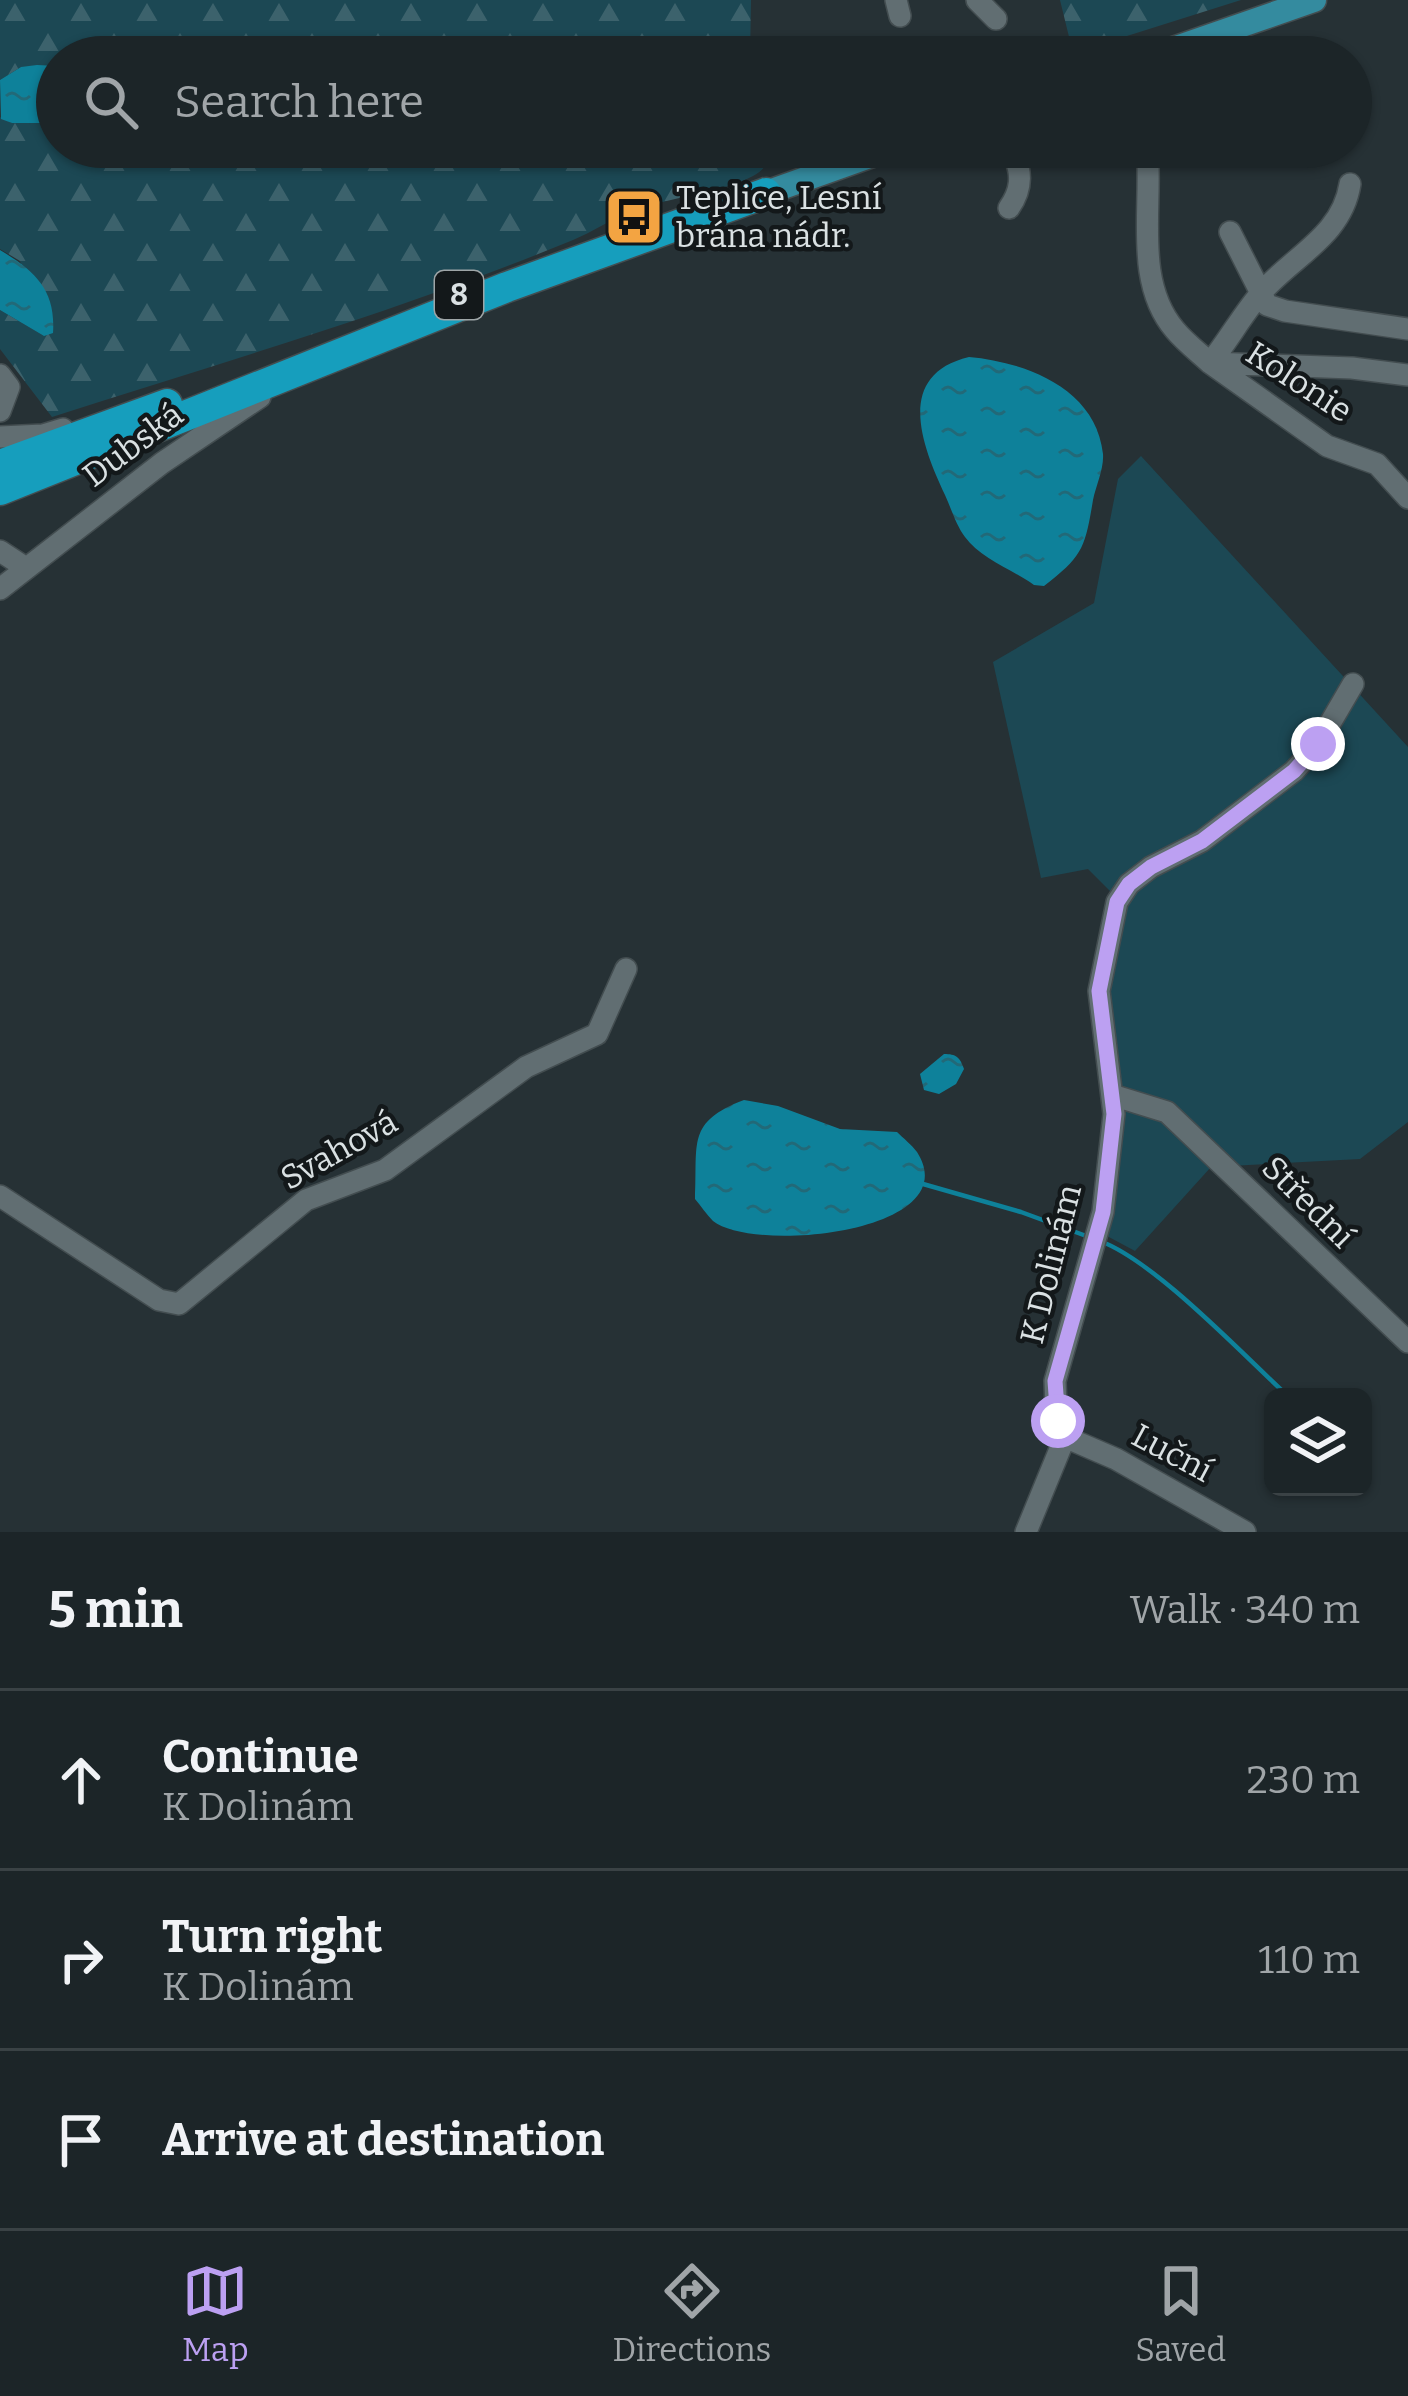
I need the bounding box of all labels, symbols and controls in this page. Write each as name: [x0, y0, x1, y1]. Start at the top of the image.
search box: [36, 36, 1372, 168]
icon: search: [78, 69, 144, 135]
text: Search here: [174, 75, 424, 129]
place label: Teplice, Lesní brána nádr.: [676, 178, 882, 256]
bus stop icon: Teplice, Lesní brána nádr.: [603, 186, 665, 248]
road number: 8: [435, 271, 483, 319]
street label: Kolonie: [1239, 333, 1359, 431]
street label: Dubská: [75, 395, 191, 495]
route end: [1291, 717, 1345, 771]
street label: Svahová: [274, 1102, 404, 1198]
street label: Střední: [1254, 1148, 1362, 1256]
street label: K Dolinám: [1012, 1180, 1090, 1348]
map controls: [1264, 1388, 1372, 1496]
button: layers: [1264, 1388, 1372, 1496]
route start: [1031, 1394, 1085, 1448]
street label: Luční: [1125, 1415, 1219, 1491]
text: 5 min: [48, 1579, 183, 1641]
text: Walk · 340 m: [1130, 1587, 1360, 1633]
text: Continue: [162, 1730, 359, 1784]
icon: ahead: [48, 1747, 114, 1813]
text: 230 m: [1247, 1757, 1360, 1803]
text: K Dolinám: [162, 1784, 354, 1830]
text: Turn right: [162, 1910, 382, 1964]
icon: right: [48, 1927, 114, 1993]
text: 110 m: [1258, 1937, 1360, 1983]
text: K Dolinám: [162, 1964, 354, 2010]
icon: arrive: [48, 2107, 114, 2173]
text: Arrive at destination: [162, 2113, 604, 2167]
tab: Map: [182, 2258, 249, 2370]
tab: Directions: [613, 2258, 771, 2370]
tab: Saved: [1135, 2258, 1226, 2370]

